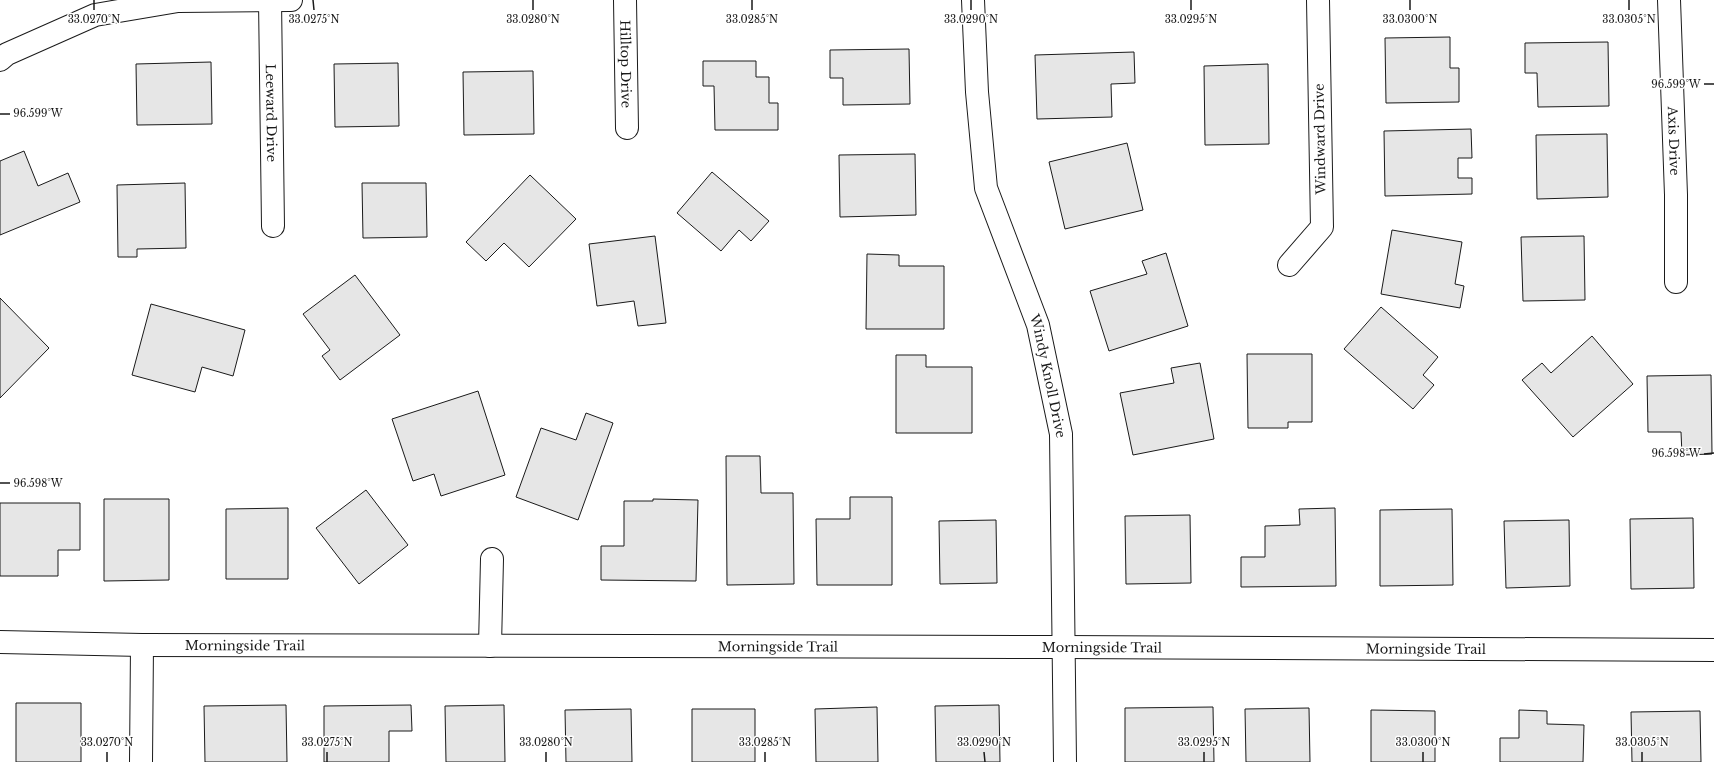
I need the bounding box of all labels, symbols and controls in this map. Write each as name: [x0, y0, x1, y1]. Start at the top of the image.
text: 33.0270°N: [68, 13, 120, 26]
text: 33.0275°N: [288, 13, 340, 26]
text: 33.0280°N: [506, 13, 560, 26]
text: 33.0285°N: [726, 13, 778, 26]
text: 33.0290°N: [944, 13, 998, 26]
text: 33.0295°N: [1165, 13, 1217, 26]
text: 33.0300°N: [1383, 13, 1437, 26]
text: 33.0305°N: [1602, 13, 1656, 26]
street label: Hilltop Drive: [617, 20, 635, 108]
street label: Leeward Drive: [262, 64, 281, 162]
text: 96.599°W: [1651, 78, 1701, 91]
street label: Windward Drive: [1311, 83, 1329, 196]
street label: Axis Drive: [1664, 105, 1684, 176]
text: 96.599°W: [13, 107, 63, 120]
street label: Windy Knoll Drive: [1026, 311, 1070, 439]
text: 96.598°W: [1652, 447, 1701, 460]
text: 96.598°W: [14, 477, 63, 490]
street label: Morningside Trail: [185, 637, 305, 654]
street label: Morningside Trail: [718, 638, 838, 655]
street label: Morningside Trail: [1042, 638, 1162, 656]
street label: Morningside Trail: [1366, 640, 1486, 657]
text: 33.0270°N: [81, 736, 133, 749]
text: 33.0275°N: [301, 736, 353, 749]
text: 33.0280°N: [519, 736, 573, 749]
text: 33.0285°N: [739, 736, 791, 749]
text: 33.0290°N: [957, 736, 1011, 749]
text: 33.0295°N: [1178, 736, 1230, 749]
text: 33.0300°N: [1396, 736, 1450, 749]
text: 33.0305°N: [1615, 736, 1669, 749]

